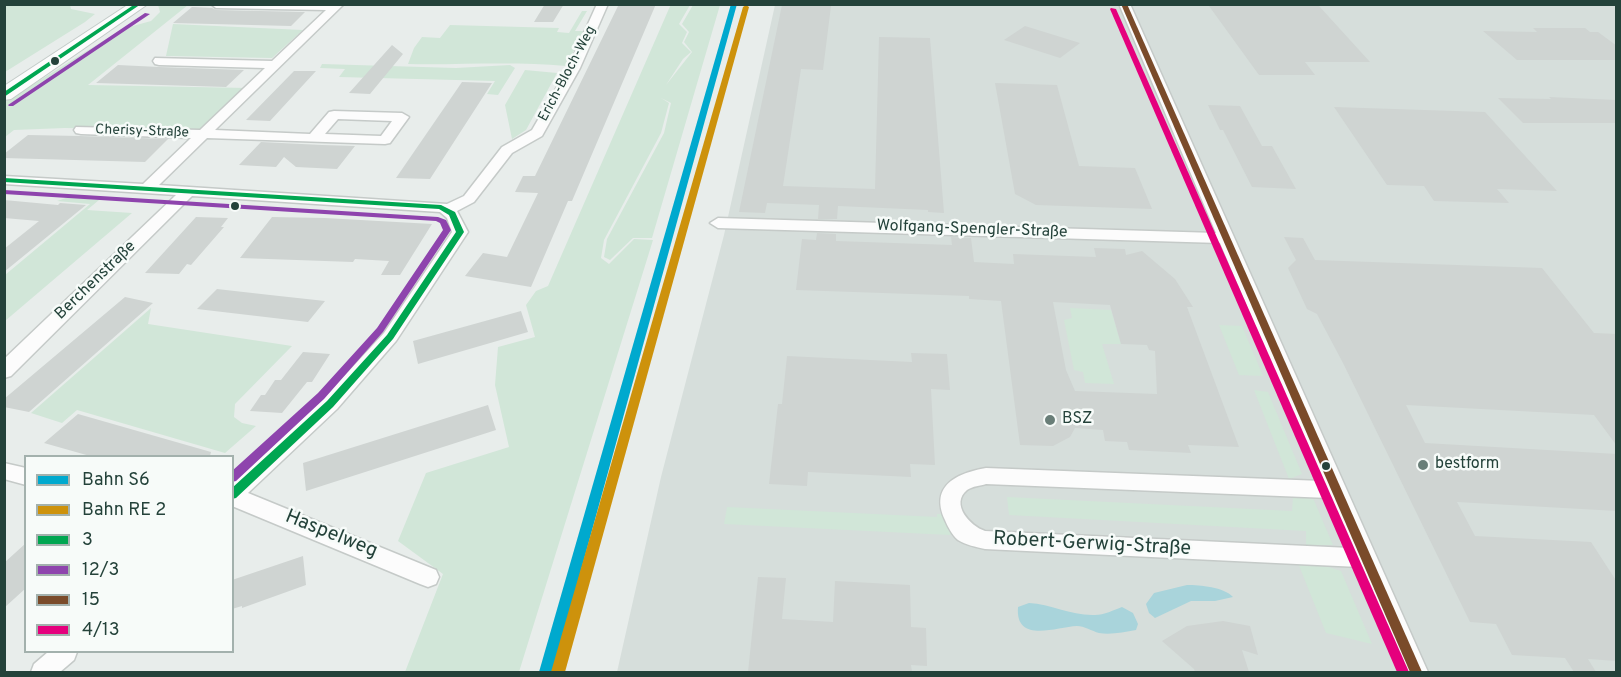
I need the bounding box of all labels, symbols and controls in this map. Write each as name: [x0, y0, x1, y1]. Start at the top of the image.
street label: Erich-Bloch-Weg: [536, 23, 600, 125]
unlabelled marker: [49, 55, 61, 67]
street label: Cherisy-Straße: [95, 122, 189, 142]
unlabelled marker: [229, 200, 241, 212]
street label: Wolfgang-Spengler-Straße: [876, 217, 1068, 243]
street label: Berchenstraße: [52, 238, 140, 324]
place label: BSZ: [1062, 410, 1092, 430]
marker: BSZ: [1043, 413, 1057, 427]
legend: [24, 455, 234, 653]
place label: bestform: [1435, 455, 1499, 475]
marker: bestform: [1416, 458, 1430, 472]
unlabelled marker: [1320, 460, 1332, 472]
text: Bahn S6: [82, 469, 150, 492]
text: Bahn RE 2: [82, 499, 166, 522]
street label: Haspelweg: [281, 506, 381, 564]
street label: Robert-Gerwig-Straße: [992, 528, 1192, 562]
text: 3: [82, 529, 93, 552]
text: 12/3: [82, 559, 119, 582]
text: 15: [82, 589, 100, 612]
text: 4/13: [82, 619, 120, 642]

